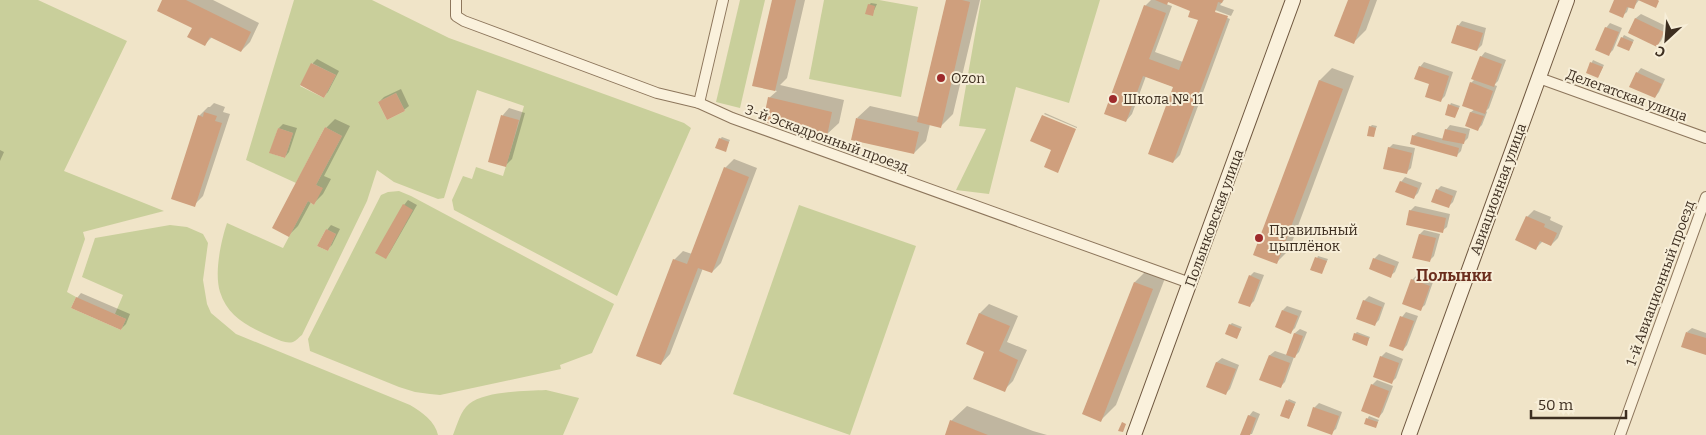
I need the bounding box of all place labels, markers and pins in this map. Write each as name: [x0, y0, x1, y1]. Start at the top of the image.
place label: Ozon: [951, 70, 985, 87]
marker: Ozon: [935, 72, 947, 84]
place label: Школа № 11: [1123, 91, 1204, 108]
marker: Школа № 11: [1107, 93, 1119, 105]
place label: Правильный цыплёнок: [1269, 222, 1358, 255]
marker: Правильный цыплёнок: [1253, 232, 1265, 244]

